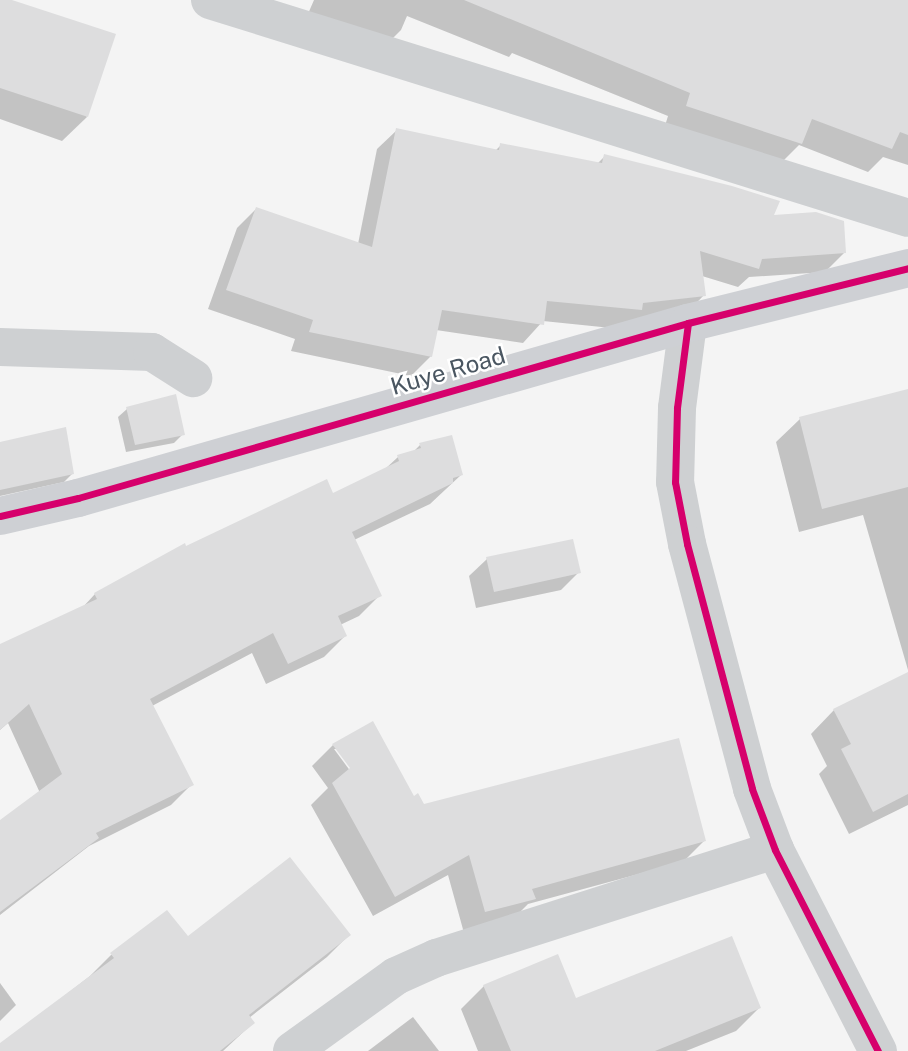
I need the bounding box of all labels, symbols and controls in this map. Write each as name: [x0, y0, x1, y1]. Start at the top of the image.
street label: Kuye Road: [387, 341, 509, 401]

